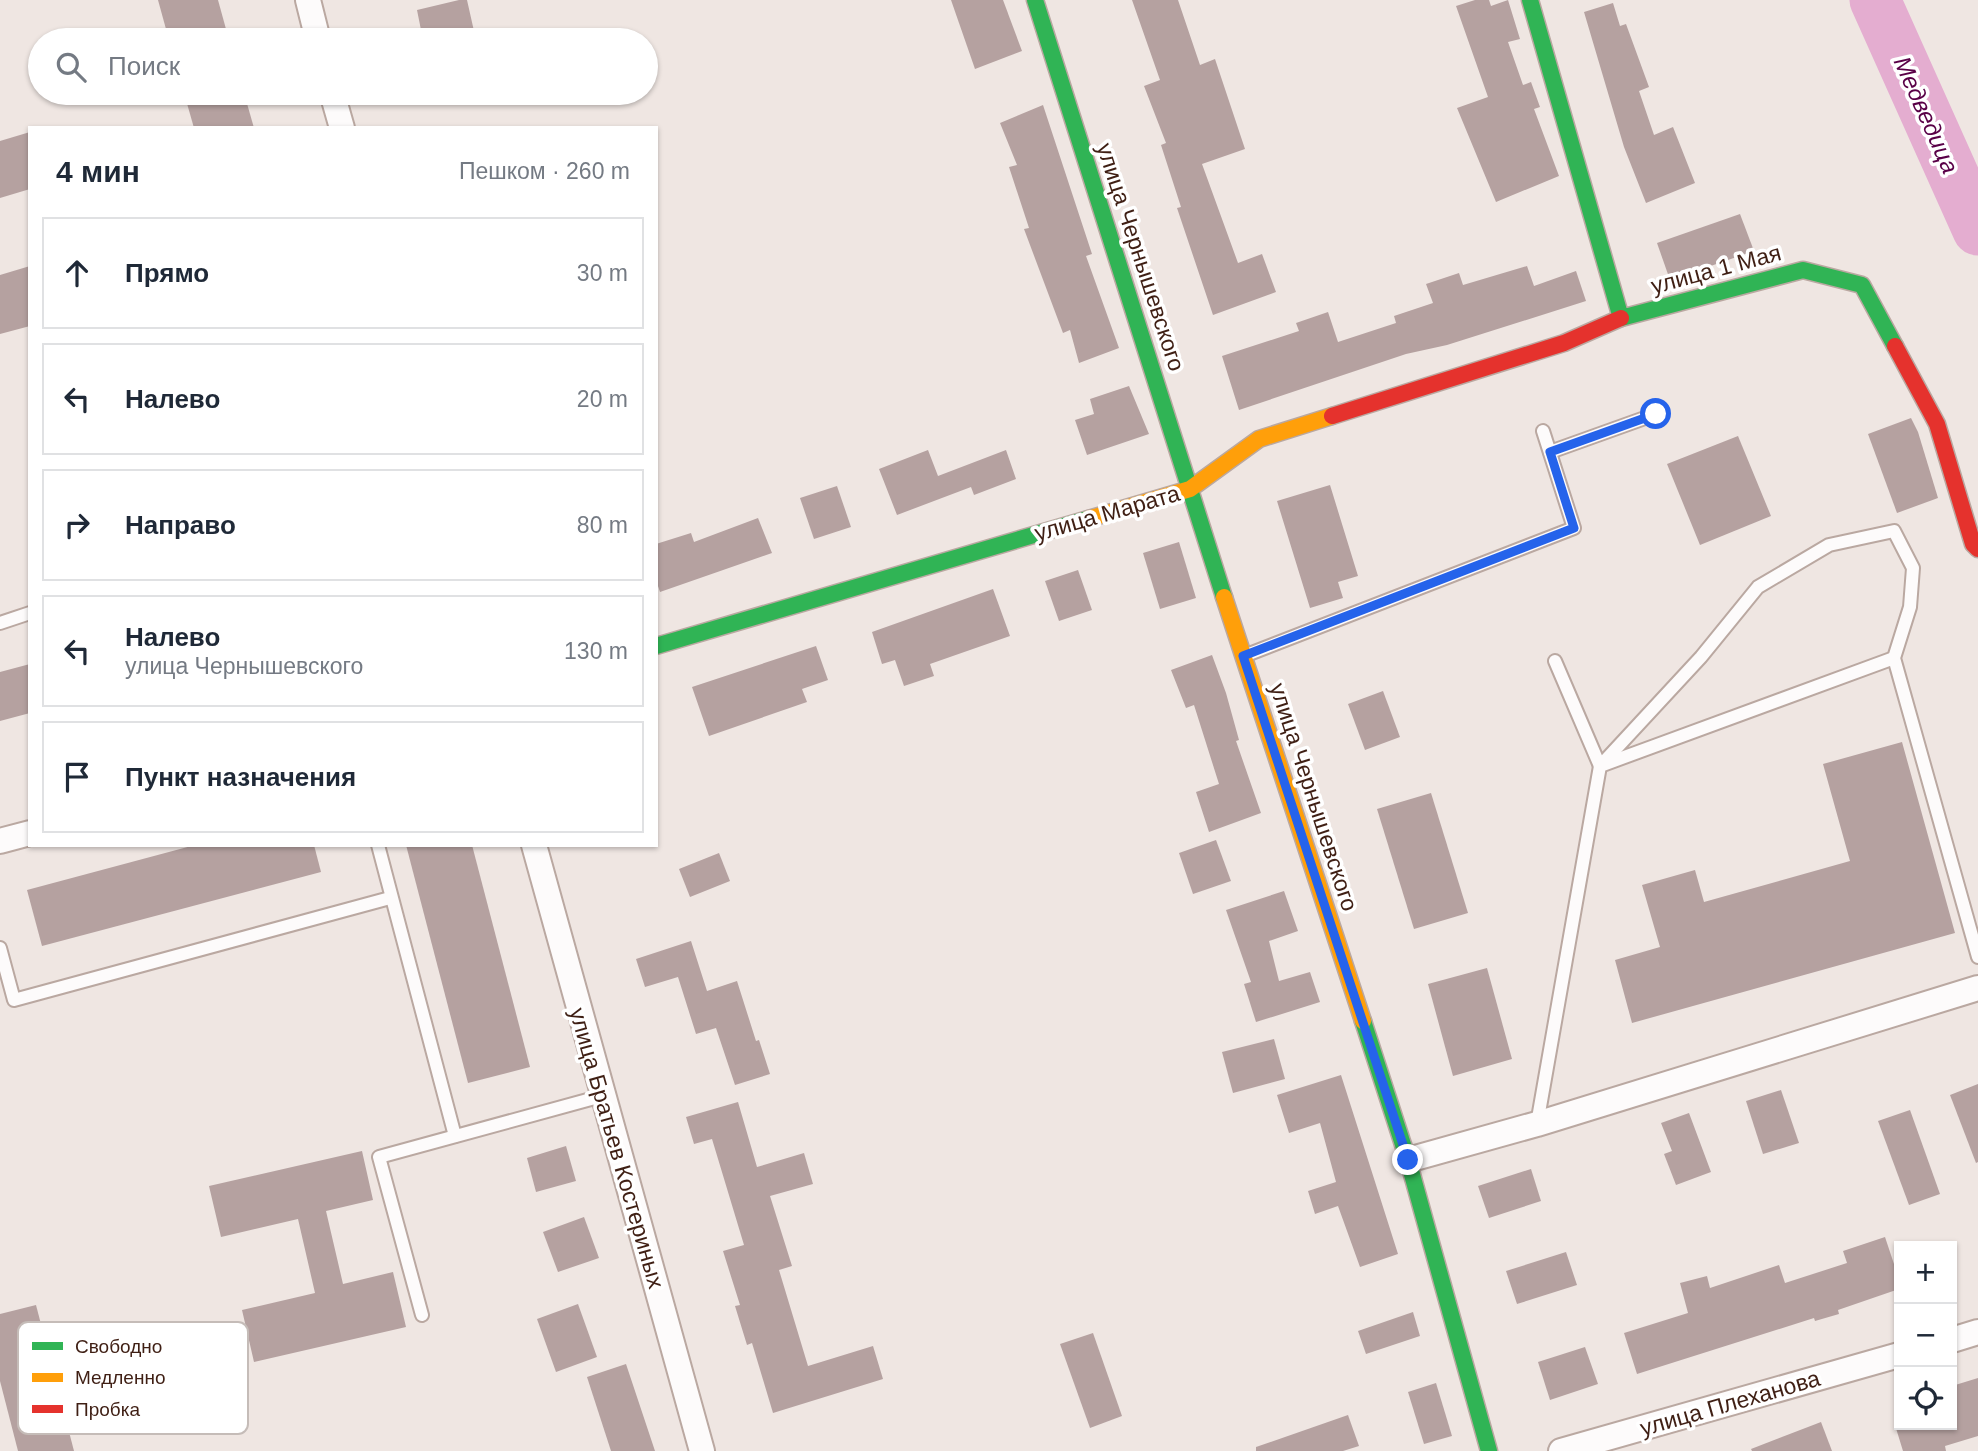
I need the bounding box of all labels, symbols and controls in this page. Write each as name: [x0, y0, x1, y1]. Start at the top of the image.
search box: [28, 28, 658, 105]
icon: search: [52, 48, 90, 86]
text: Поиск: [108, 51, 180, 81]
water label: Медведица: [1889, 52, 1964, 178]
street label: улица Чернышевского: [1092, 140, 1190, 374]
text: 4 мин: [56, 155, 140, 188]
text: Пешком · 260 m: [459, 158, 630, 184]
street label: улица 1 Мая: [1648, 239, 1784, 299]
icon: ahead: [58, 254, 96, 292]
text: Прямо: [125, 258, 209, 288]
text: 30 m: [577, 260, 628, 286]
icon: left: [58, 380, 96, 418]
text: Налево: [125, 384, 220, 414]
text: 20 m: [577, 386, 628, 412]
route start: [1640, 398, 1671, 429]
street label: улица Марата: [1031, 480, 1183, 546]
icon: right: [58, 506, 96, 544]
text: Направо: [125, 510, 236, 540]
text: 80 m: [577, 512, 628, 538]
text: Налево: [125, 622, 220, 652]
icon: left: [58, 632, 96, 670]
text: 130 m: [564, 638, 628, 664]
text: улица Чернышевского: [125, 653, 363, 679]
street label: улица Чернышевского: [1265, 680, 1363, 914]
icon: arrive: [58, 758, 96, 796]
text: Пункт назначения: [125, 762, 356, 792]
street label: улица Братьев Костериных: [564, 1005, 670, 1292]
route end: [1392, 1144, 1423, 1175]
map controls: [1894, 1241, 1957, 1430]
button: +: [1894, 1241, 1957, 1304]
button: −: [1894, 1304, 1957, 1367]
legend: [18, 1322, 248, 1434]
text: Свободно: [75, 1336, 162, 1357]
street label: улица Плеханова: [1637, 1365, 1823, 1441]
text: Медленно: [75, 1367, 165, 1388]
button: locate: [1894, 1367, 1957, 1430]
text: Пробка: [75, 1399, 140, 1420]

